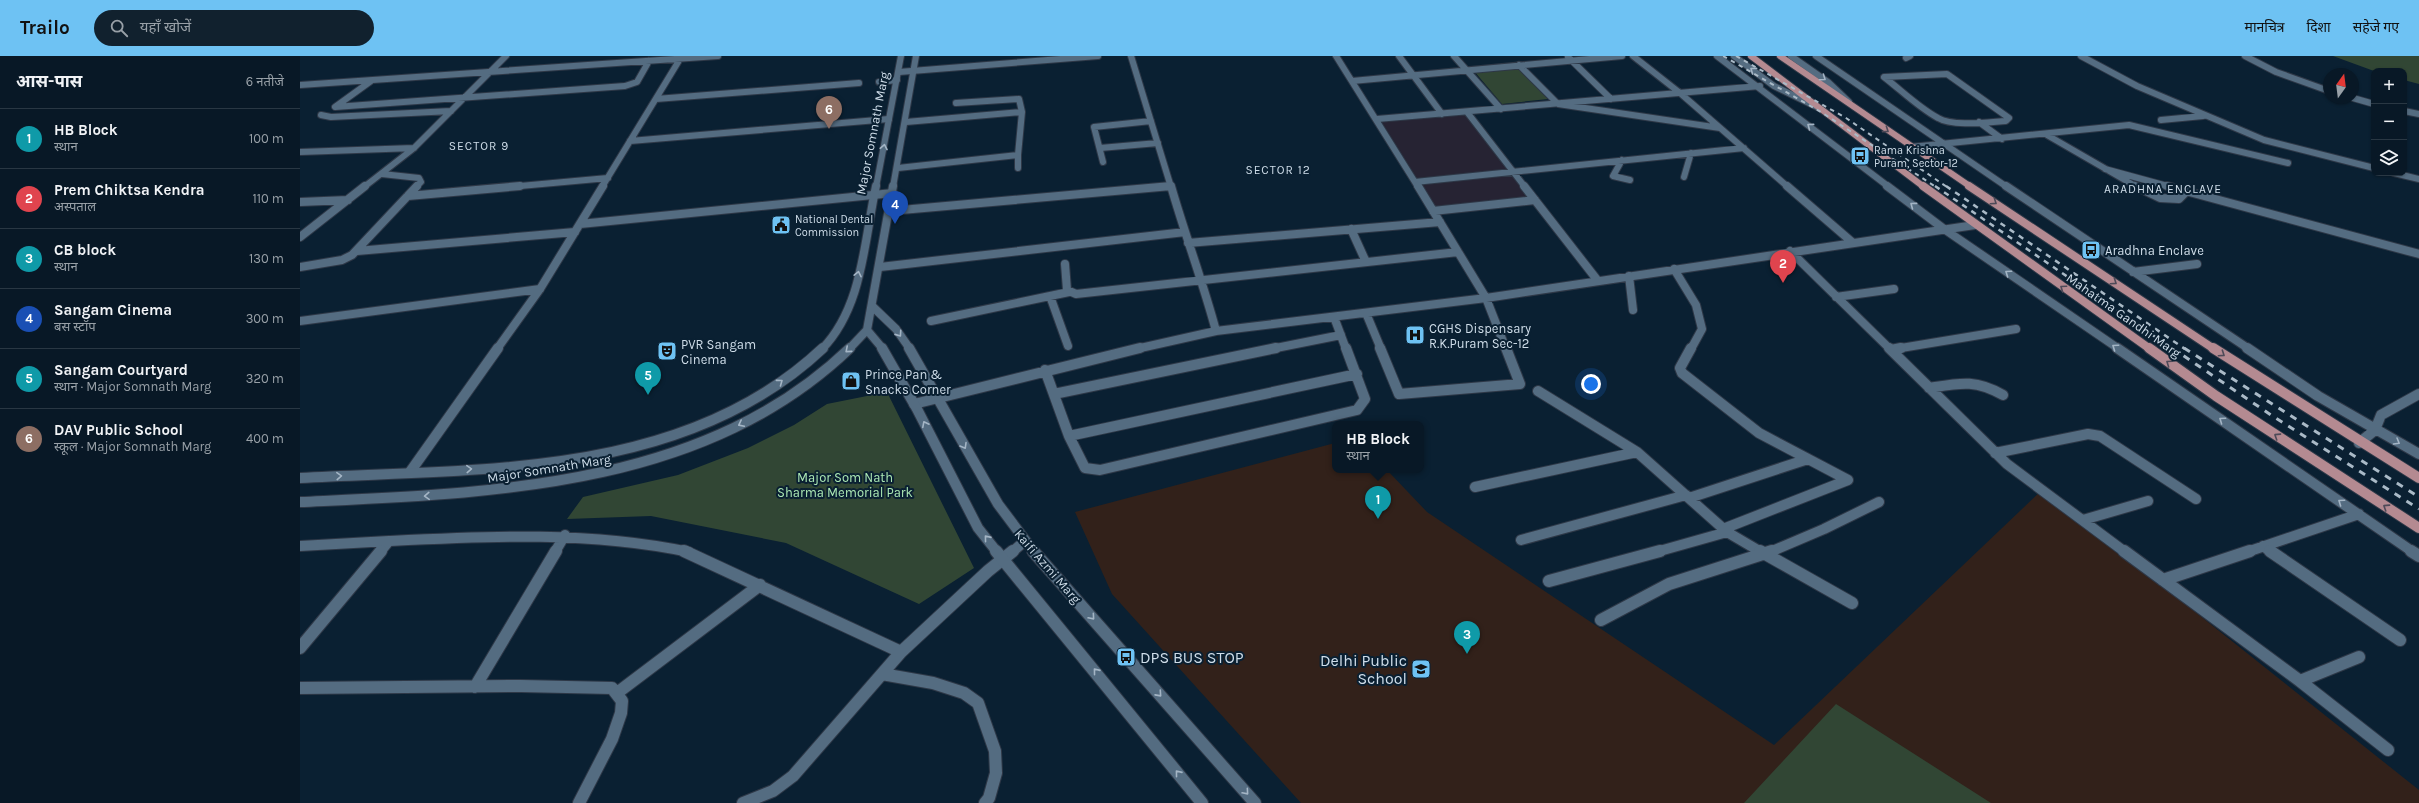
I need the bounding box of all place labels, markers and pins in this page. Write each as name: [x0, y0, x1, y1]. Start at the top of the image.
pin: 6: [816, 96, 842, 129]
place label: Rama Krishna Puram, Sector-12: [1874, 144, 1958, 170]
bus stop icon: Rama Krishna Puram, Sector-12: [1849, 145, 1871, 167]
pin: 4: [882, 191, 908, 224]
place label: National Dental Commission: [795, 213, 873, 239]
public building icon: National Dental Commission: [770, 214, 792, 236]
bus stop icon: Aradhna Enclave: [2080, 239, 2102, 261]
place label: Aradhna Enclave: [2105, 243, 2204, 258]
pin: 2: [1770, 250, 1796, 283]
place label: CGHS Dispensary R.K.Puram Sec-12: [1429, 321, 1531, 351]
hospital icon: CGHS Dispensary R.K.Puram Sec-12: [1404, 324, 1426, 346]
place label: PVR Sangam Cinema: [681, 337, 756, 367]
theatre icon: PVR Sangam Cinema: [656, 340, 678, 362]
pin: 5: [635, 362, 661, 395]
place label: Prince Pan & Snacks Corner: [865, 367, 951, 397]
shop icon: Prince Pan & Snacks Corner: [840, 370, 862, 392]
pin: 1: [1365, 486, 1391, 519]
pin: 3: [1454, 621, 1480, 654]
bus stop icon: DPS BUS STOP: [1115, 646, 1137, 668]
place label: DPS BUS STOP: [1140, 648, 1244, 667]
place label: Delhi Public School: [1320, 651, 1407, 688]
school or university icon: Delhi Public School: [1410, 658, 1432, 680]

